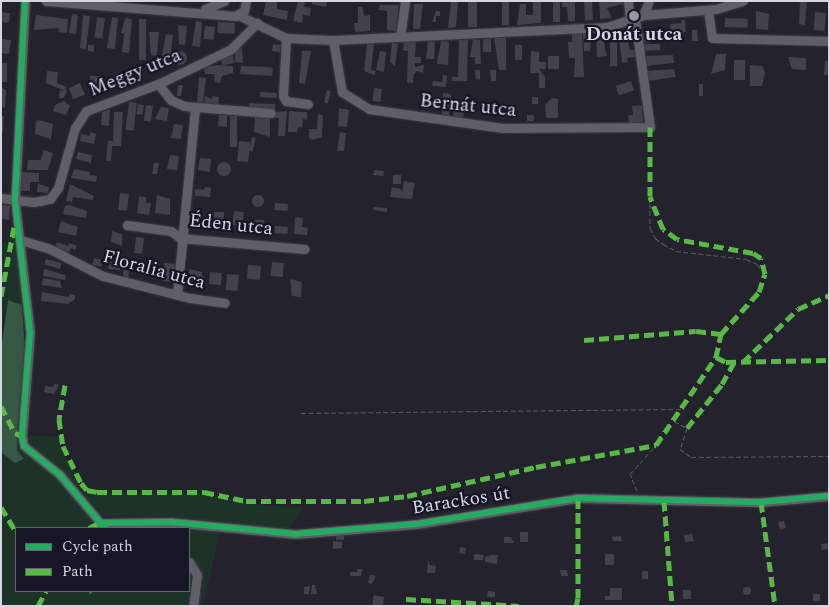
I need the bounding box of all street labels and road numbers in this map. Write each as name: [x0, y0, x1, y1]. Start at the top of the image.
street label: Meggy utca: [86, 44, 184, 102]
street label: Bernát utca: [419, 90, 517, 122]
street label: Éden utca: [188, 209, 274, 241]
street label: Floralia utca: [100, 245, 208, 295]
street label: Barackos út: [410, 482, 512, 520]

